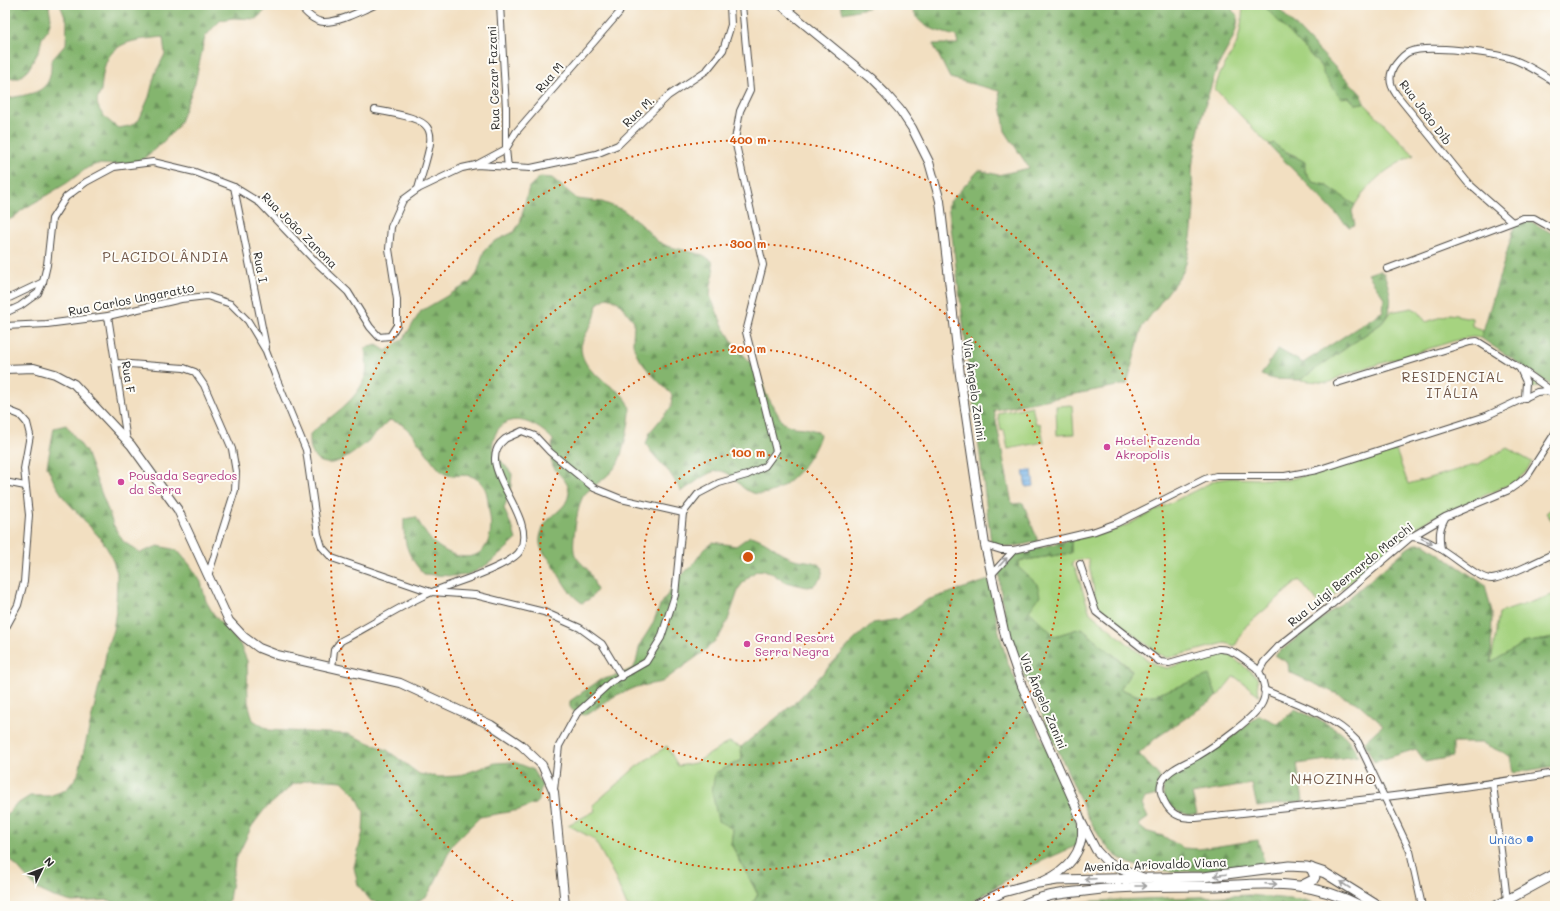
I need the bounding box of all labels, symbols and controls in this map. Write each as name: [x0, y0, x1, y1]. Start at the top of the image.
street label: Rua Cezar Fazani: [483, 26, 503, 130]
street label: Rua M: [531, 58, 567, 96]
street label: Rua João Dib: [1396, 76, 1456, 148]
street label: Rua M.: [619, 92, 657, 130]
text: 400 m: [730, 131, 766, 147]
street label: Rua João Zanona: [259, 189, 341, 271]
text: 300 m: [730, 235, 766, 251]
district label: PLACIDOLÂNDIA: [102, 247, 230, 266]
street label: Rua I: [250, 250, 272, 284]
street label: Rua Carlos Ungaratto: [67, 279, 195, 319]
street label: Via Ângelo Zanini: [960, 338, 990, 442]
text: 200 m: [730, 340, 766, 356]
street label: Rua F: [119, 360, 139, 394]
district label: RESIDENCIAL ITÁLIA: [1401, 367, 1505, 402]
place label: Hotel Fazenda Akropolis: [1115, 432, 1200, 462]
marker: Hotel Fazenda Akropolis: [1102, 442, 1112, 452]
text: 100 m: [731, 444, 765, 460]
place label: Pousada Segredos da Serra: [129, 467, 238, 497]
marker: Pousada Segredos da Serra: [116, 477, 126, 487]
street label: Rua Luigi Bernardo Marchi: [1284, 518, 1416, 630]
one-way arrow: [1420, 538, 1432, 545]
centre of rings: [741, 550, 755, 564]
one-way arrow: [998, 557, 1008, 567]
place label: Grand Resort Serra Negra: [755, 629, 835, 659]
marker: Grand Resort Serra Negra: [742, 639, 752, 649]
street label: Via Ângelo Zanini: [1017, 651, 1071, 751]
district label: NHOZINHO: [1291, 769, 1377, 788]
place label: União: [1489, 831, 1522, 847]
marker: União: [1525, 834, 1535, 844]
north arrow: [22, 849, 62, 889]
street label: Avenida Ariovaldo Viana: [1083, 853, 1227, 875]
text: N: [41, 854, 58, 870]
one-way arrow: [1214, 871, 1227, 879]
one-way arrow: [1084, 875, 1097, 882]
one-way arrow: [1264, 880, 1277, 888]
one-way arrow: [1340, 881, 1351, 889]
one-way arrow: [1134, 882, 1147, 890]

